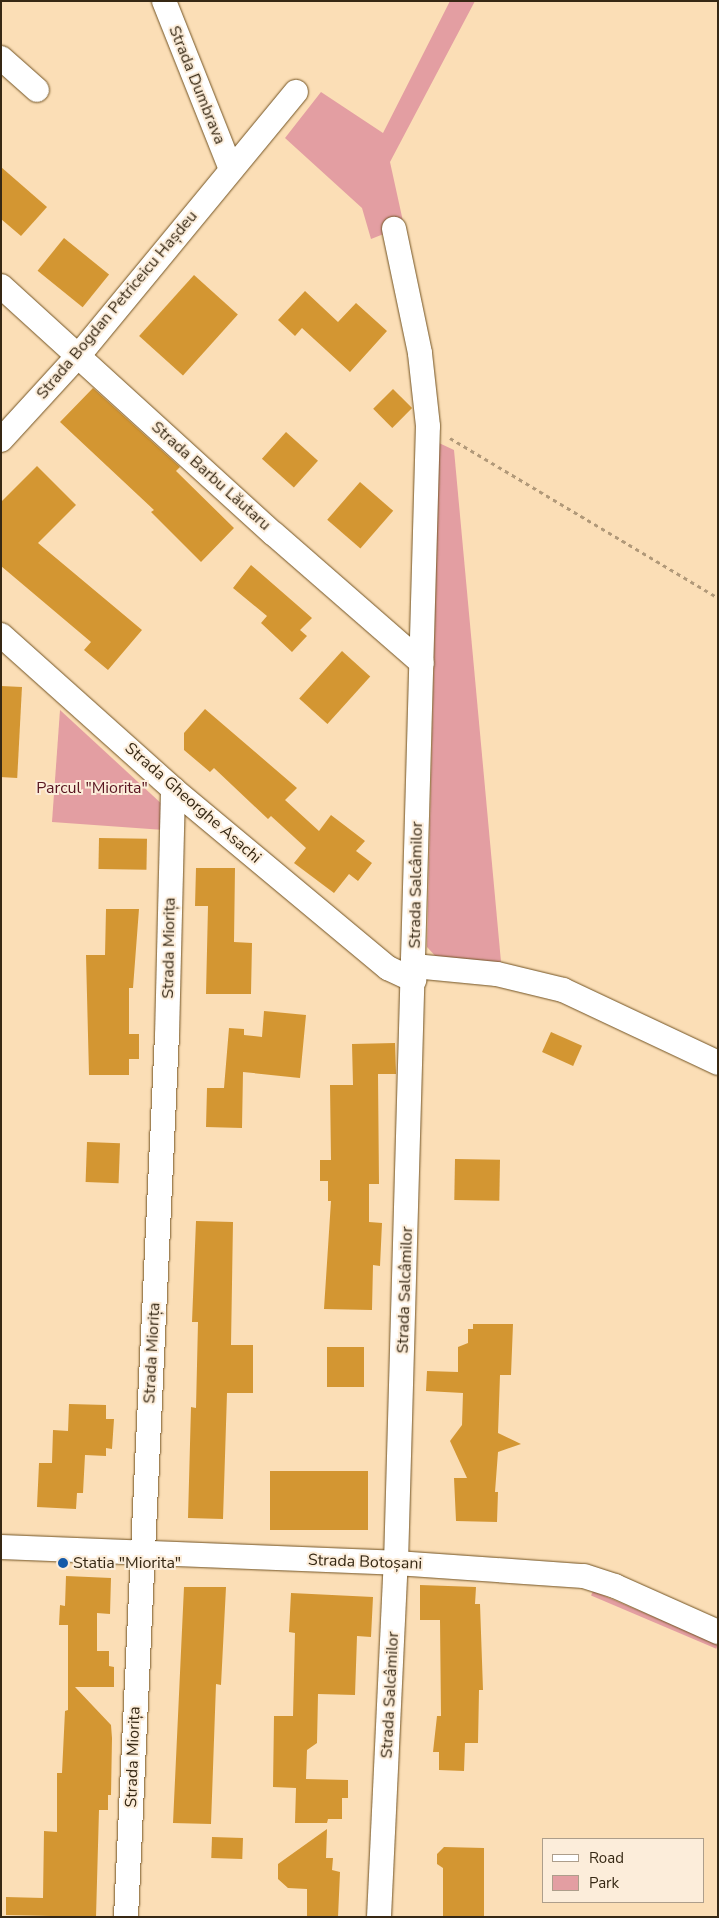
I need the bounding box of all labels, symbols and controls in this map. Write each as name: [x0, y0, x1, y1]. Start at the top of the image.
street label: Strada Dumbrava: [165, 23, 229, 147]
street label: Strada Bogdan Petriceicu Hașdeu: [33, 207, 201, 403]
street label: Strada Barbu Lăutaru: [147, 417, 275, 535]
street label: Strada Gheorghe Asachi: [121, 739, 265, 867]
park label: Parcul "Miorita": [36, 778, 148, 798]
street label: Strada Salcâmilor: [405, 821, 427, 949]
street label: Strada Miorița: [159, 897, 179, 999]
street label: Strada Salcâmilor: [393, 1226, 417, 1354]
street label: Strada Miorița: [140, 1302, 164, 1404]
street label: Strada Botoșani: [307, 1550, 423, 1574]
place label: Statia "Miorita": [73, 1553, 181, 1573]
marker: Statia "Miorita": [57, 1557, 69, 1569]
street label: Strada Salcâmilor: [377, 1631, 403, 1759]
street label: Strada Miorița: [122, 1706, 144, 1808]
legend: [542, 1838, 704, 1903]
text: Road: [589, 1848, 624, 1868]
text: Park: [589, 1873, 619, 1893]

